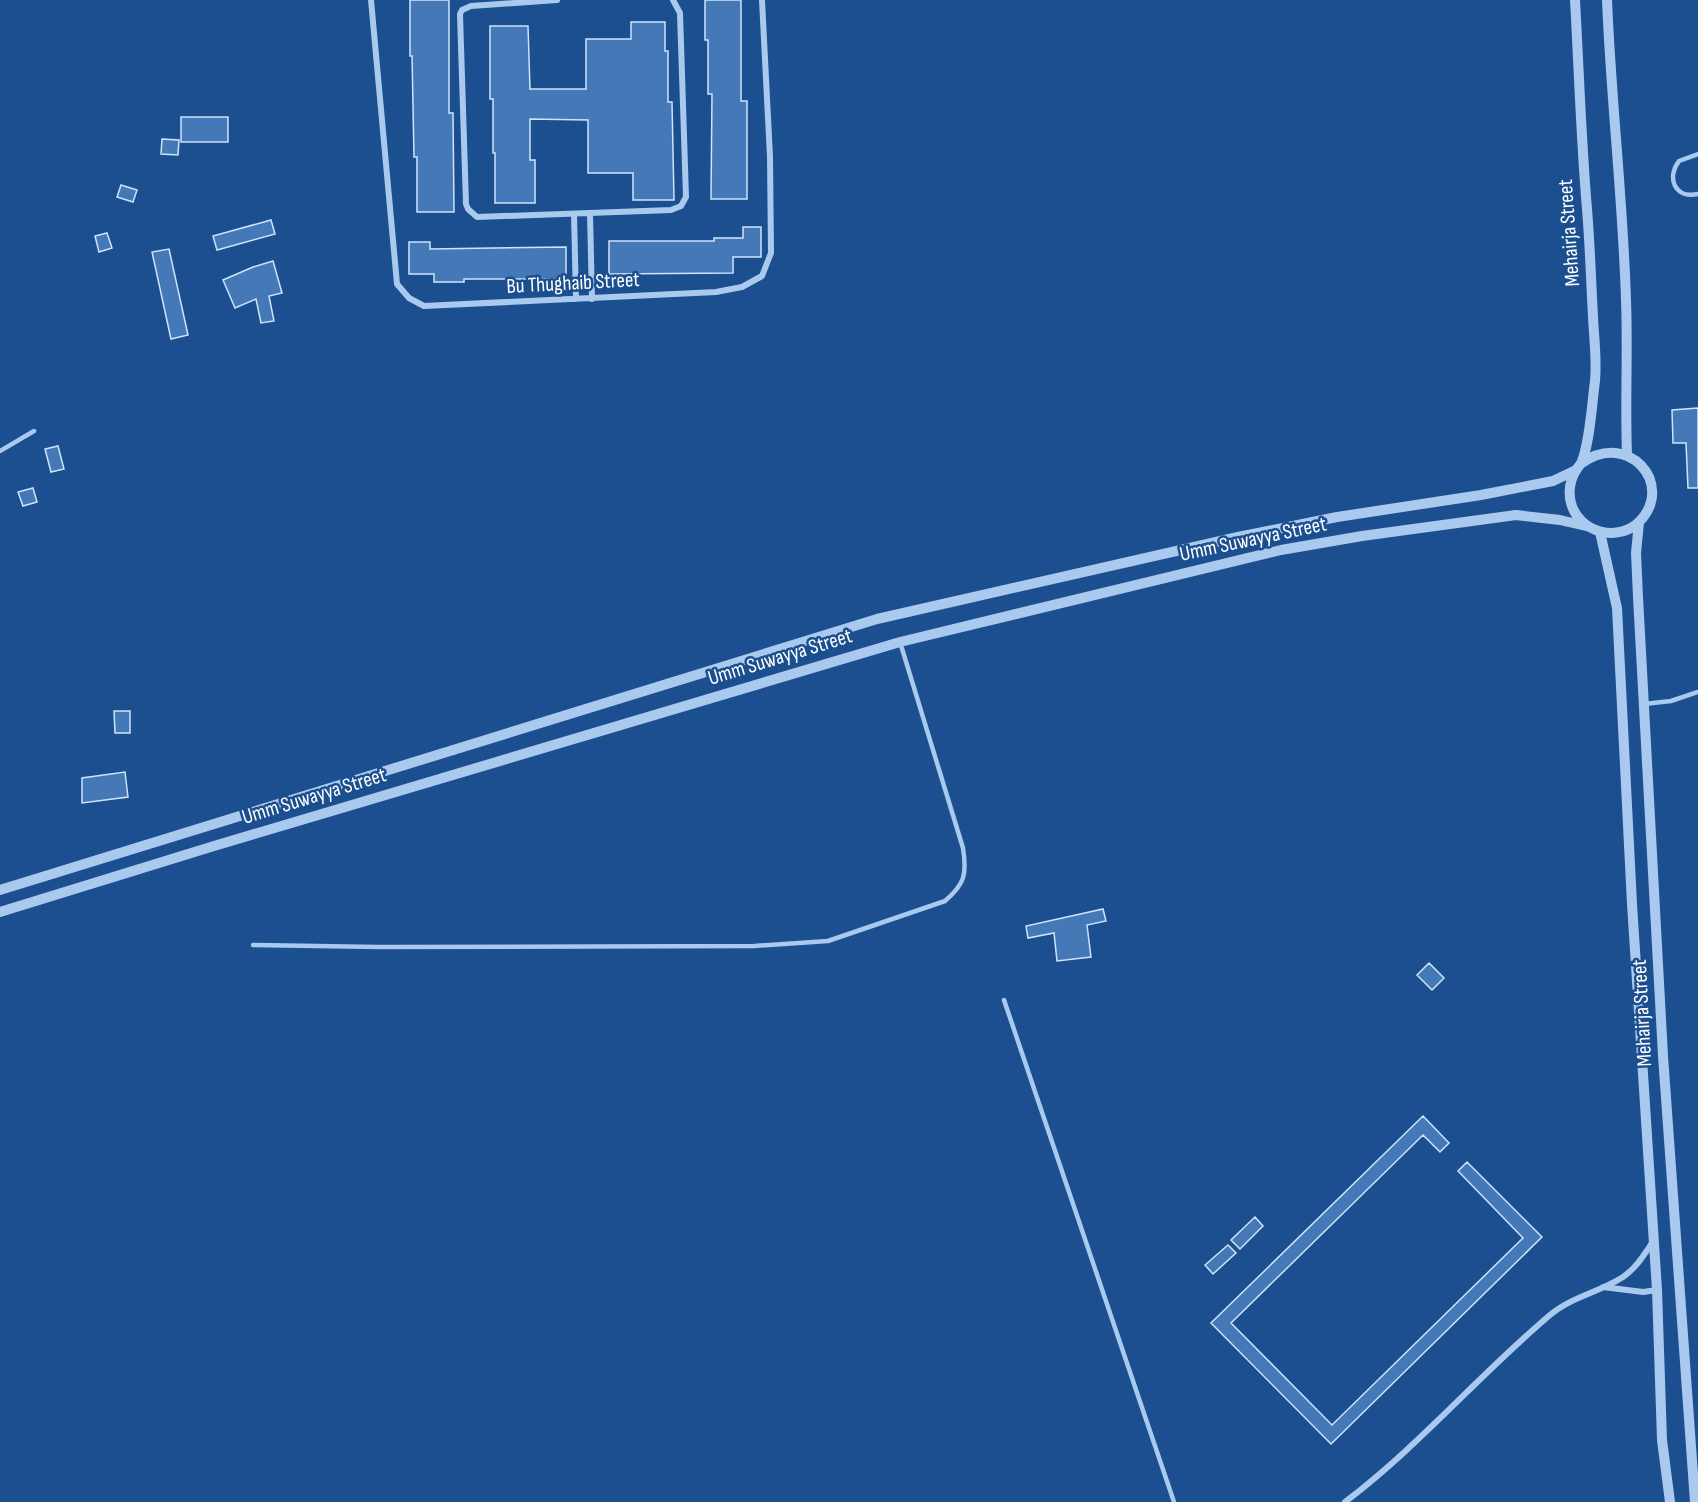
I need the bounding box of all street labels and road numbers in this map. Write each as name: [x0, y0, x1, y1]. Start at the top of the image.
street label: Mehairja Street: [1553, 179, 1585, 287]
street label: Bu Thughaib Street: [506, 267, 640, 299]
street label: Umm Suwayya Street: [1177, 511, 1329, 567]
street label: Umm Suwayya Street: [705, 623, 855, 691]
street label: Umm Suwayya Street: [239, 762, 389, 830]
street label: Mehairja Street: [1627, 959, 1657, 1067]

